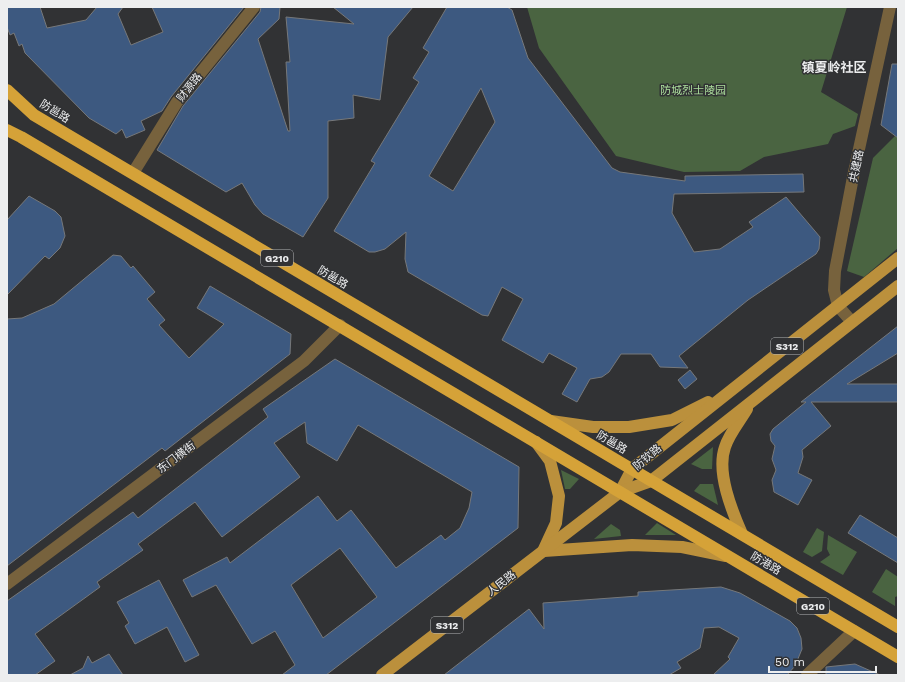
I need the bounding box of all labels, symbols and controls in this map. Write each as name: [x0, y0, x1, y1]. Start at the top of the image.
district label: 镇夏岭社区: [801, 60, 867, 75]
street label: 财源路: [174, 70, 205, 104]
park label: 防城烈士陵园: [660, 84, 726, 97]
street label: 防邕路: [37, 97, 72, 126]
street label: 共建路: [847, 149, 866, 184]
road number: G210: [261, 250, 293, 266]
street label: 防邕路: [315, 263, 350, 291]
road number: S312: [771, 338, 803, 354]
street label: 防邕路: [594, 428, 629, 456]
street label: 东门横街: [155, 439, 198, 476]
street label: 防钦路: [631, 442, 664, 473]
street label: 防港路: [748, 549, 783, 577]
street label: 人民路: [484, 568, 518, 599]
road number: G210: [797, 598, 829, 614]
road number: S312: [431, 617, 463, 633]
scale bar: [769, 648, 876, 674]
text: 50 m: [775, 655, 805, 669]

